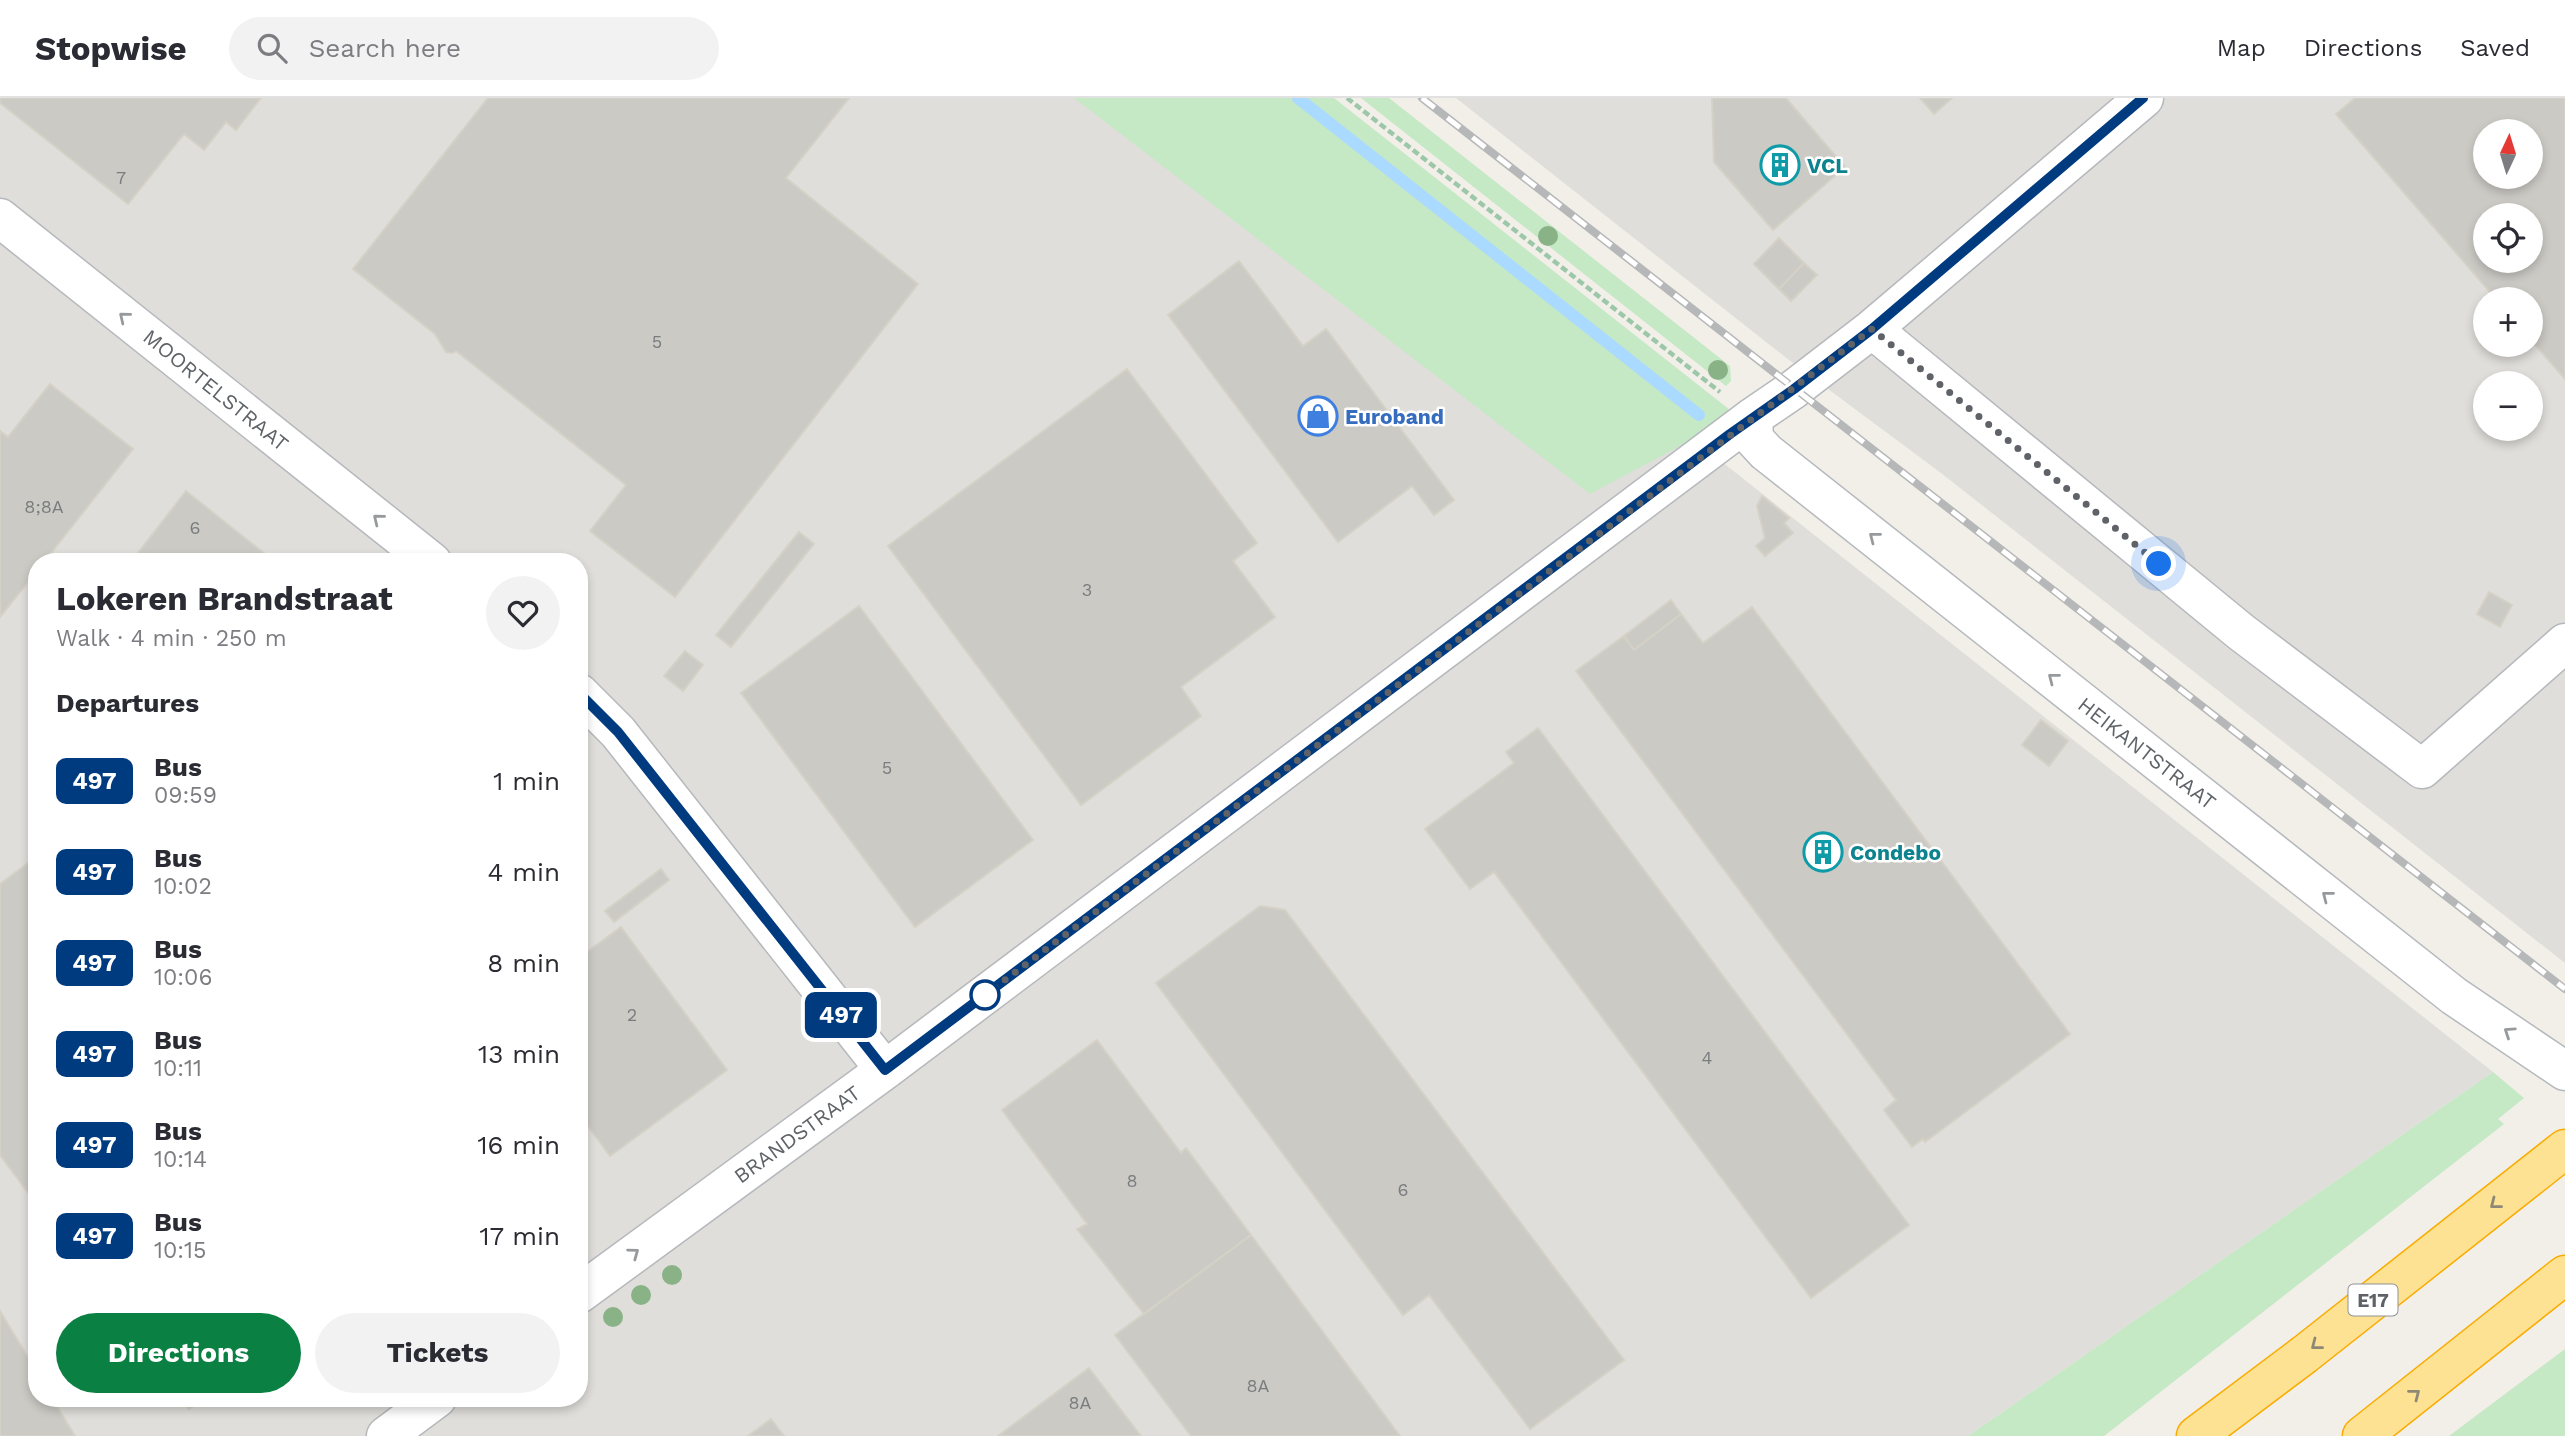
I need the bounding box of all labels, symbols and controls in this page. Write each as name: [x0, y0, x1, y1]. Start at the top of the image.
search box: [229, 17, 719, 80]
text: Stopwise: [35, 29, 187, 68]
icon: search: [253, 29, 291, 67]
text: Search here: [309, 33, 461, 63]
text: Map: [2217, 34, 2266, 62]
text: Directions: [2304, 34, 2422, 62]
text: Saved: [2460, 34, 2530, 62]
north arrow: [2473, 119, 2543, 189]
map controls: [2473, 119, 2543, 441]
building icon: VCL: [1759, 144, 1801, 186]
place label: VCL: [1807, 153, 1848, 178]
house number: 7: [116, 167, 126, 188]
button: locate: [2473, 203, 2543, 273]
button: +: [2473, 287, 2543, 357]
one-way arrow: [119, 312, 131, 325]
street label: MOORTELSTRAAT: [138, 324, 294, 456]
house number: 5: [652, 331, 662, 352]
button: −: [2473, 371, 2543, 441]
shop icon: Euroband: [1297, 395, 1339, 437]
place label: Euroband: [1345, 404, 1444, 429]
house number: 8;8A: [24, 496, 64, 517]
one-way arrow: [374, 515, 386, 528]
house number: 6: [190, 517, 200, 538]
one-way arrow: [1870, 533, 1882, 546]
your location: [2141, 546, 2176, 581]
button: heart: [486, 576, 560, 650]
text: Lokeren Brandstraat: [56, 579, 393, 618]
house number: 3: [1082, 579, 1092, 600]
text: Walk · 4 min · 250 m: [56, 625, 287, 652]
one-way arrow: [2048, 674, 2060, 687]
text: Departures: [56, 688, 199, 718]
street label: HEIKANTSTRAAT: [2073, 691, 2221, 815]
text: Bus: [154, 752, 202, 782]
house number: 5: [882, 757, 892, 778]
text: 1 min: [493, 766, 560, 796]
text: 497: [72, 767, 117, 795]
text: 09:59: [154, 782, 217, 809]
building icon: Condebo: [1802, 831, 1844, 873]
place label: Condebo: [1850, 840, 1941, 865]
text: Bus: [154, 843, 202, 873]
text: 4 min: [487, 857, 560, 887]
text: 497: [72, 858, 117, 886]
text: 10:02: [154, 873, 212, 900]
one-way arrow: [2323, 891, 2335, 904]
text: Bus: [154, 934, 202, 964]
text: 8 min: [487, 948, 560, 978]
text: 497: [72, 949, 117, 977]
text: 10:06: [154, 964, 212, 991]
unlabelled marker: [970, 980, 1000, 1010]
line badge: 497: [801, 992, 881, 1038]
text: 497: [819, 1001, 863, 1029]
house number: 2: [627, 1004, 637, 1025]
text: Bus: [154, 1025, 202, 1055]
one-way arrow: [2504, 1028, 2517, 1041]
text: 13 min: [478, 1039, 560, 1069]
text: 497: [72, 1040, 117, 1068]
house number: 4: [1702, 1047, 1713, 1068]
text: 10:11: [154, 1055, 202, 1082]
street label: BRANDSTRAAT: [729, 1080, 865, 1188]
text: Bus: [154, 1116, 202, 1146]
text: 16 min: [477, 1130, 560, 1160]
text: 497: [72, 1131, 117, 1159]
text: 10:14: [154, 1146, 207, 1173]
house number: 8: [1126, 1170, 1138, 1191]
house number: 6: [1398, 1179, 1408, 1200]
one-way arrow: [2490, 1196, 2503, 1209]
text: Bus: [154, 1207, 202, 1237]
text: 17 min: [479, 1221, 560, 1251]
text: 497: [72, 1222, 117, 1250]
text: 10:15: [154, 1237, 206, 1264]
one-way arrow: [626, 1249, 639, 1262]
road number: E17: [2348, 1284, 2398, 1316]
button: Directions: [56, 1313, 301, 1393]
button: Tickets: [315, 1313, 560, 1393]
one-way arrow: [2312, 1337, 2324, 1350]
house number: 8A: [1247, 1375, 1270, 1396]
one-way arrow: [2408, 1389, 2420, 1402]
house number: 8A: [1069, 1392, 1092, 1413]

